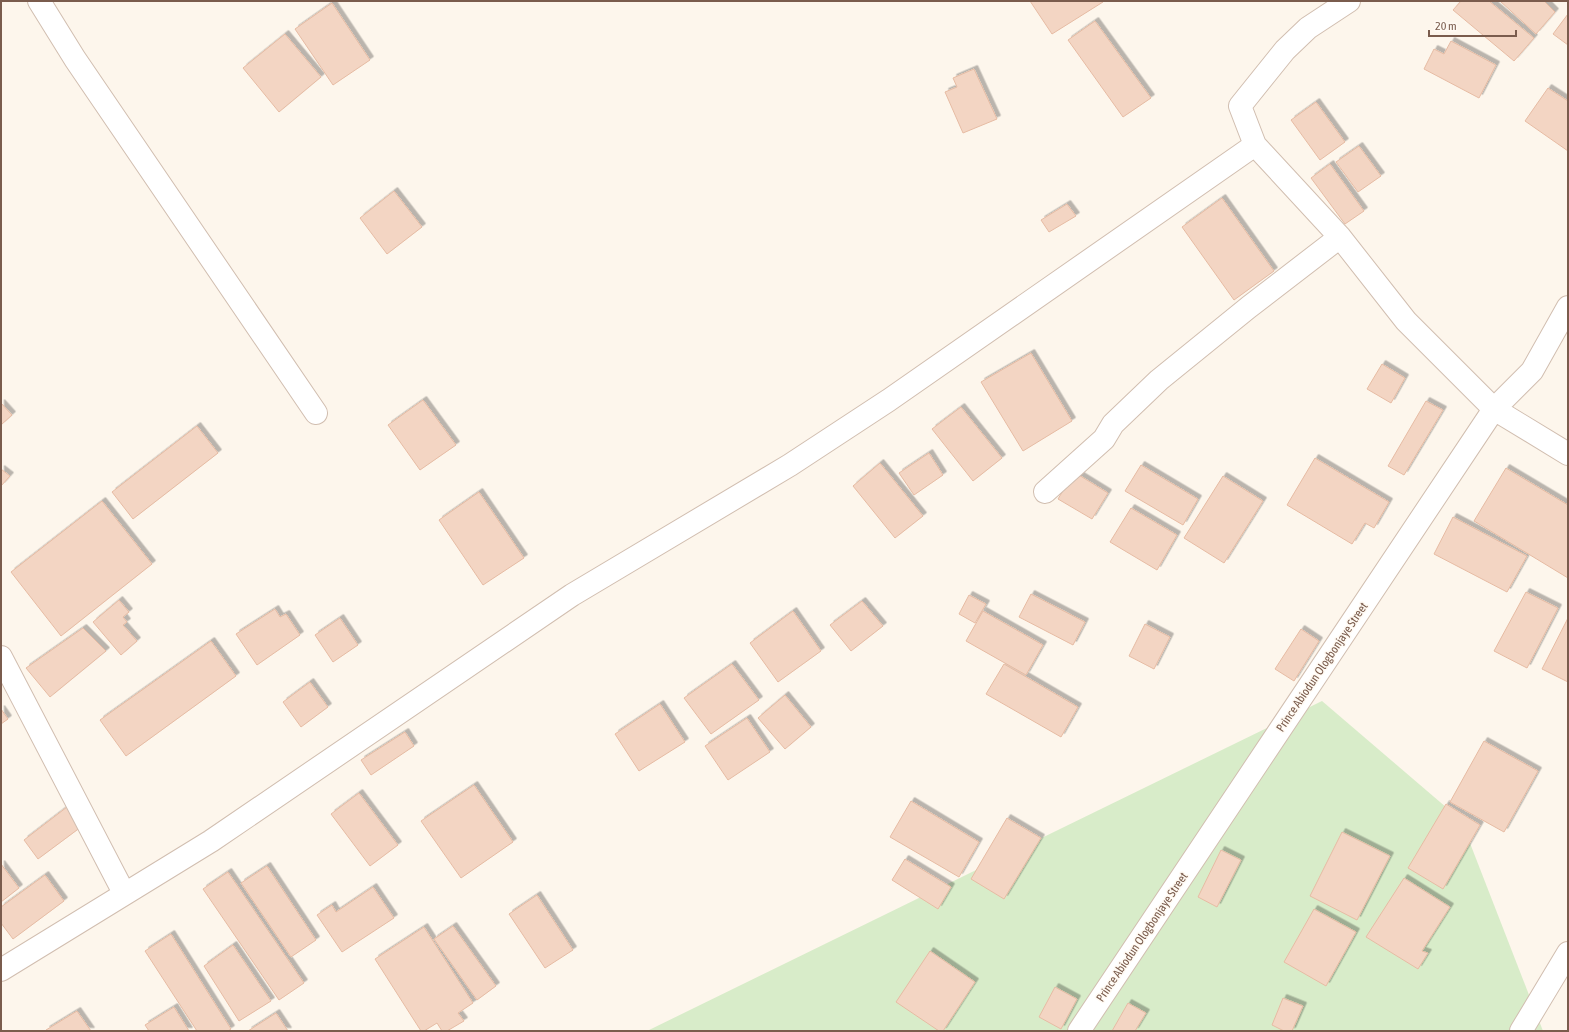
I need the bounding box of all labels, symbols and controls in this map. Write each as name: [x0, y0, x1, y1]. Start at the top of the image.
scale bar: [1429, 12, 1516, 38]
text: 20 m: [1435, 19, 1457, 33]
street label: Prince Abiodun Ologbonjaye Street: [1273, 599, 1371, 734]
street label: Prince Abiodun Ologbonjaye Street: [1093, 869, 1191, 1004]

